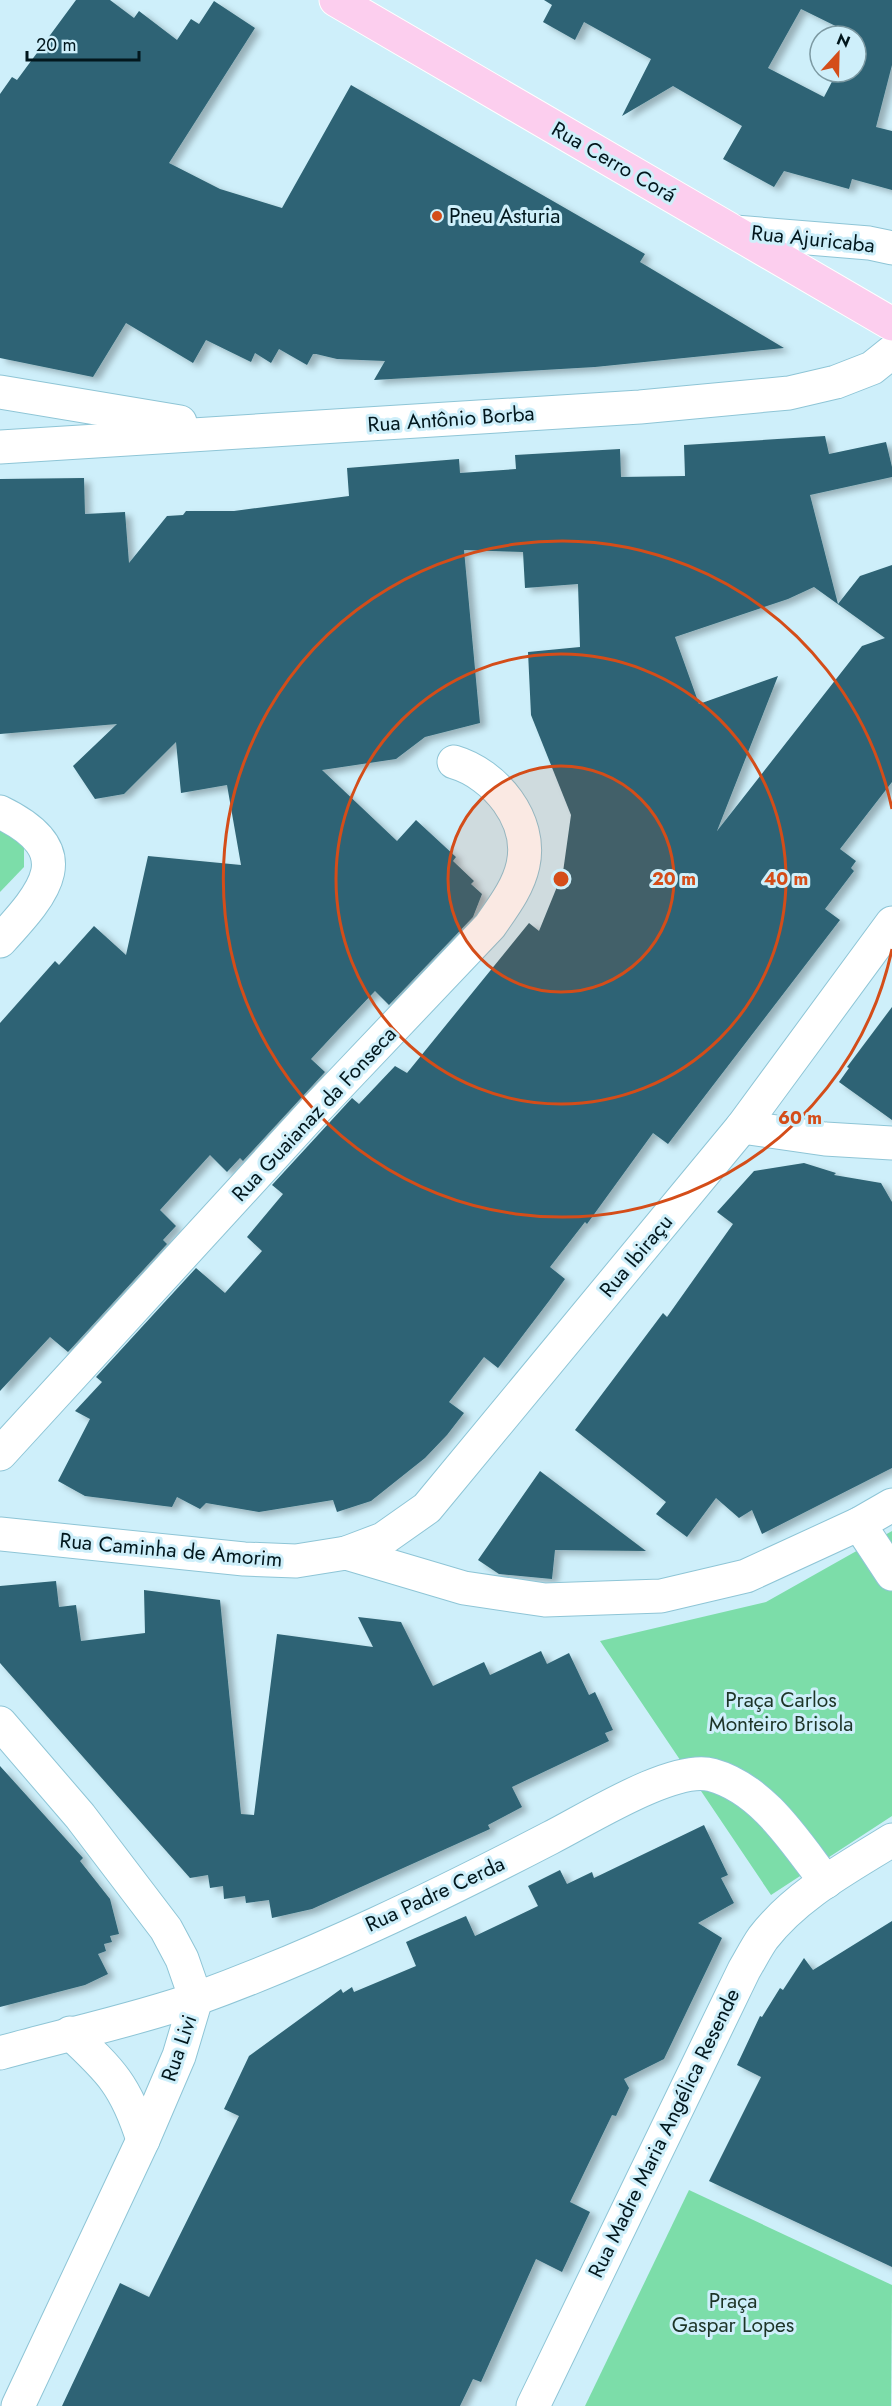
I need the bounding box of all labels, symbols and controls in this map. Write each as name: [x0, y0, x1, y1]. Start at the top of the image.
scale bar: [27, 24, 140, 62]
north arrow: [808, 24, 868, 84]
text: N: [833, 28, 854, 54]
text: 20 m: [36, 32, 76, 58]
street label: Rua Cerro Corá: [546, 114, 682, 210]
place label: Pneu Asturia: [449, 201, 560, 231]
marker: Pneu Asturia: [430, 209, 444, 223]
street label: Rua Ajuricaba: [750, 218, 876, 260]
street label: Rua Antônio Borba: [367, 398, 535, 440]
text: 20 m: [652, 866, 696, 892]
text: 40 m: [764, 866, 808, 892]
centre of rings: [551, 869, 571, 889]
street label: Rua Guaianaz da Fonseca: [225, 1020, 403, 1208]
text: 60 m: [778, 1105, 822, 1131]
street label: Rua Ibiraçu: [592, 1208, 680, 1304]
street label: Rua Caminha de Amorim: [58, 1525, 284, 1575]
park label: Praça Carlos Monteiro Brisola: [709, 1685, 853, 1739]
street label: Rua Padre Cerda: [360, 1849, 510, 1939]
street label: Rua Madre Maria Angélica Resende: [581, 1983, 747, 2283]
street label: Rua Livi: [154, 2011, 204, 2085]
park label: Praça Gaspar Lopes: [672, 2286, 794, 2340]

